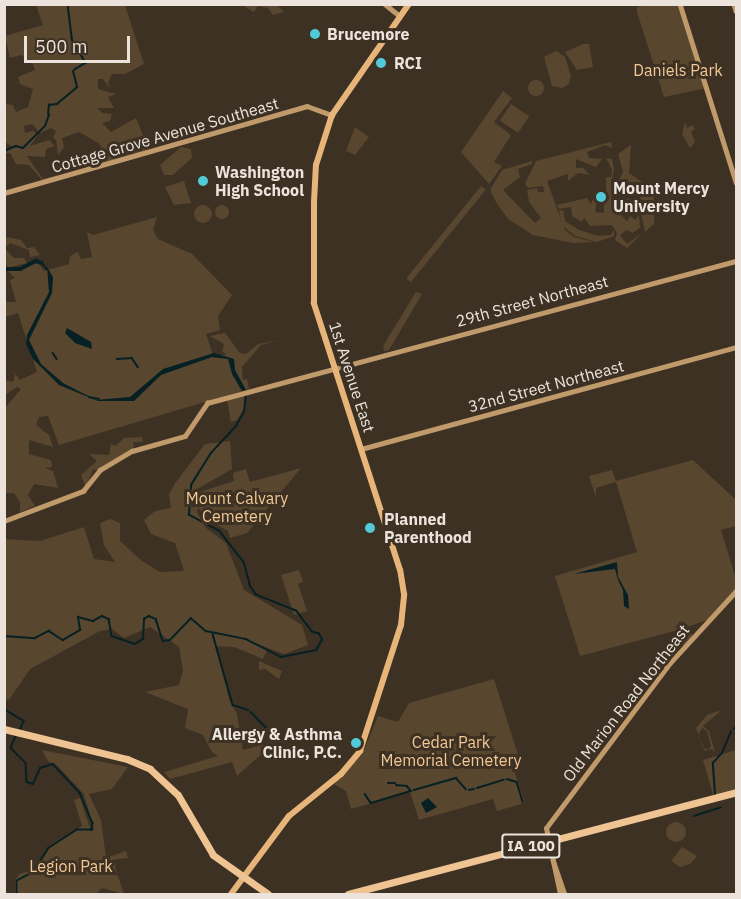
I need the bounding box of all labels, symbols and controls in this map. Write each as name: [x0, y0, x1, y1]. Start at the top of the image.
scale bar: [27, 24, 134, 62]
place label: Brucemore: [327, 24, 410, 44]
marker: Brucemore: [308, 27, 322, 41]
text: 500 m: [35, 35, 87, 58]
place label: RCI: [394, 53, 422, 73]
marker: RCI: [372, 54, 390, 72]
park label: Daniels Park: [633, 60, 723, 80]
street label: Cottage Grove Avenue Southeast: [49, 93, 281, 177]
place label: Washington High School: [215, 162, 304, 200]
marker: Washington High School: [196, 174, 210, 188]
place label: Mount Mercy University: [613, 178, 709, 216]
marker: Mount Mercy University: [594, 190, 608, 204]
street label: 29th Street Northeast: [454, 271, 610, 331]
street label: 1st Avenue East: [325, 319, 379, 435]
street label: 32nd Street Northeast: [466, 356, 626, 416]
park label: Mount Calvary Cemetery: [186, 488, 288, 526]
place label: Planned Parenthood: [384, 509, 472, 547]
marker: Planned Parenthood: [361, 519, 379, 537]
street label: Old Marion Road Northeast: [559, 621, 693, 785]
place label: Allergy & Asthma Clinic, P.C.: [212, 724, 342, 762]
park label: Cedar Park Memorial Cemetery: [380, 732, 522, 770]
marker: Allergy & Asthma Clinic, P.C.: [347, 734, 365, 752]
road number: IA 100: [501, 834, 561, 858]
park label: Legion Park: [29, 856, 113, 876]

